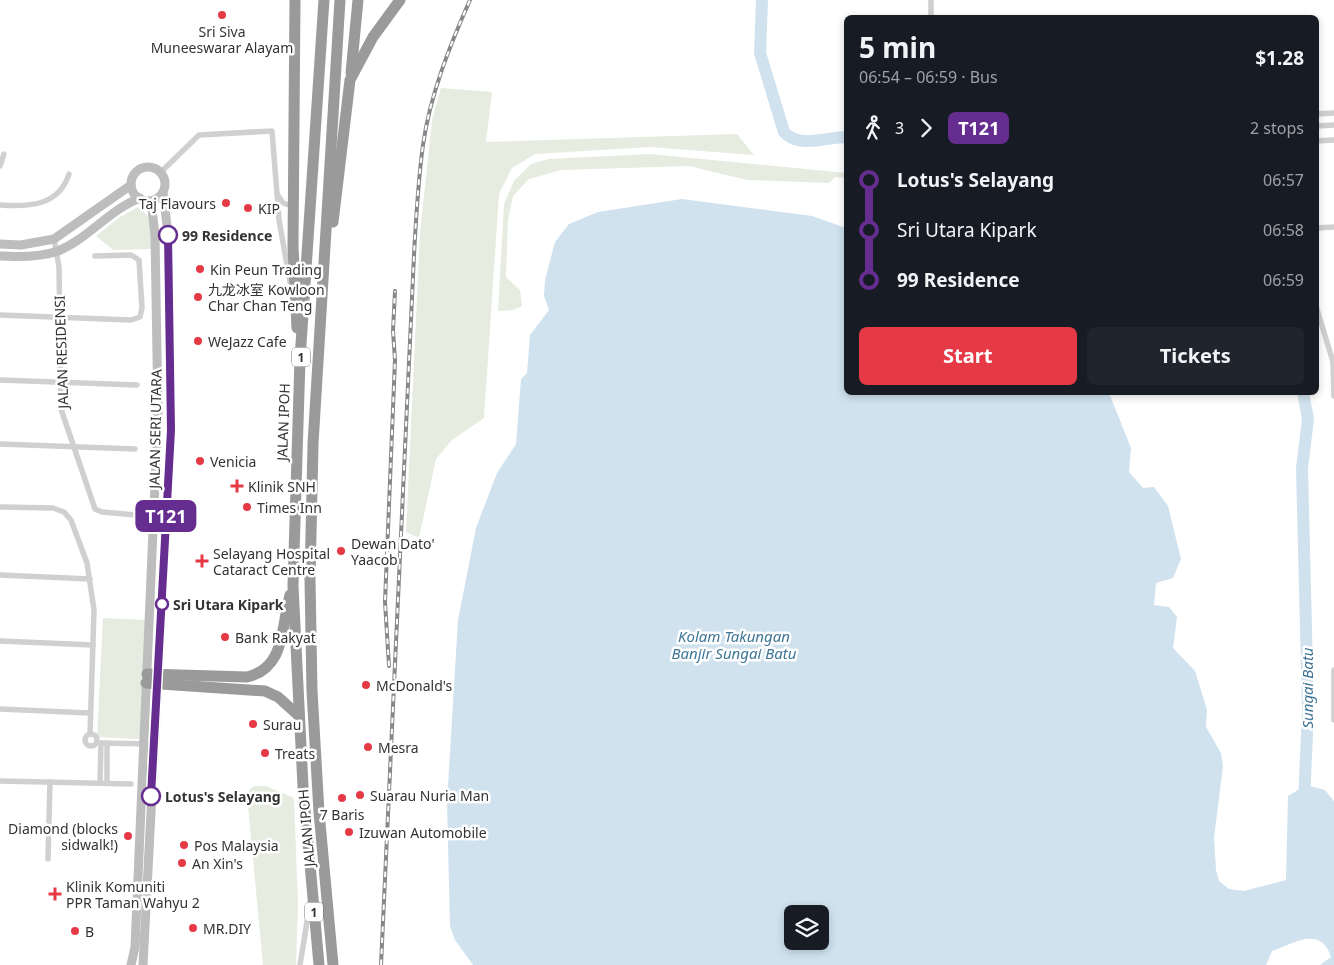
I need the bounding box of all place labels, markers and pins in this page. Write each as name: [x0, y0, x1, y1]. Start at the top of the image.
marker: Sri Siva Muneeswarar Alayam: [216, 9, 228, 21]
place label: Sri Siva Muneeswarar Alayam: [151, 22, 293, 57]
place label: Taj Flavours: [139, 194, 216, 213]
marker: Taj Flavours: [220, 197, 232, 209]
place label: KIP: [258, 199, 280, 218]
marker: KIP: [242, 202, 254, 214]
marker: 99 Residence: [158, 225, 178, 245]
place label: 99 Residence: [182, 226, 272, 245]
place label: Kin Peun Trading: [210, 260, 322, 279]
marker: Kin Peun Trading: [194, 263, 206, 275]
place label: 九龙冰室 Kowloon Char Chan Teng: [208, 280, 325, 315]
marker: 九龙冰室 Kowloon Char Chan Teng: [192, 291, 204, 303]
place label: WeJazz Cafe: [208, 332, 287, 351]
marker: WeJazz Cafe: [192, 335, 204, 347]
place label: Venicia: [210, 452, 256, 471]
marker: Venicia: [194, 455, 206, 467]
place label: Klinik SNH: [248, 477, 316, 496]
marker: Klinik SNH: [230, 479, 244, 493]
place label: Times Inn: [257, 498, 322, 517]
marker: Times Inn: [241, 501, 253, 513]
place label: Dewan Dato' Yaacob: [351, 534, 435, 569]
place label: Selayang Hospital Cataract Centre: [213, 544, 330, 579]
marker: Dewan Dato' Yaacob: [335, 545, 347, 557]
marker: Selayang Hospital Cataract Centre: [195, 554, 209, 568]
place label: Sri Utara Kipark: [173, 595, 284, 614]
marker: Sri Utara Kipark: [155, 597, 169, 611]
place label: Bank Rakyat: [235, 628, 316, 647]
marker: Bank Rakyat: [219, 631, 231, 643]
place label: McDonald's: [376, 676, 453, 695]
marker: McDonald's: [360, 679, 372, 691]
place label: Surau: [263, 715, 301, 734]
marker: Surau: [247, 718, 259, 730]
place label: Mesra: [378, 738, 419, 757]
marker: Mesra: [362, 741, 374, 753]
place label: Treats: [275, 744, 315, 763]
marker: Treats: [259, 747, 271, 759]
marker: Lotus's Selayang: [141, 786, 161, 806]
place label: Suarau Nuria Man: [370, 786, 489, 805]
place label: Lotus's Selayang: [165, 787, 281, 806]
marker: Suarau Nuria Man: [354, 789, 366, 801]
marker: 7 Baris: [336, 792, 348, 804]
place label: 7 Baris: [320, 805, 365, 824]
place label: Diamond (blocks sidwalk!): [8, 819, 118, 854]
place label: Izuwan Automobile: [359, 823, 487, 842]
marker: Izuwan Automobile: [343, 826, 355, 838]
marker: Diamond (blocks sidwalk!): [122, 830, 134, 842]
place label: Pos Malaysia: [194, 836, 279, 855]
marker: Pos Malaysia: [178, 839, 190, 851]
place label: An Xin's: [192, 854, 243, 873]
marker: An Xin's: [176, 857, 188, 869]
place label: Klinik Komuniti PPR Taman Wahyu 2: [66, 877, 200, 912]
marker: Klinik Komuniti PPR Taman Wahyu 2: [48, 887, 62, 901]
place label: MR.DIY: [203, 919, 251, 938]
place label: B: [85, 922, 94, 941]
marker: MR.DIY: [187, 922, 199, 934]
marker: B: [69, 925, 81, 937]

